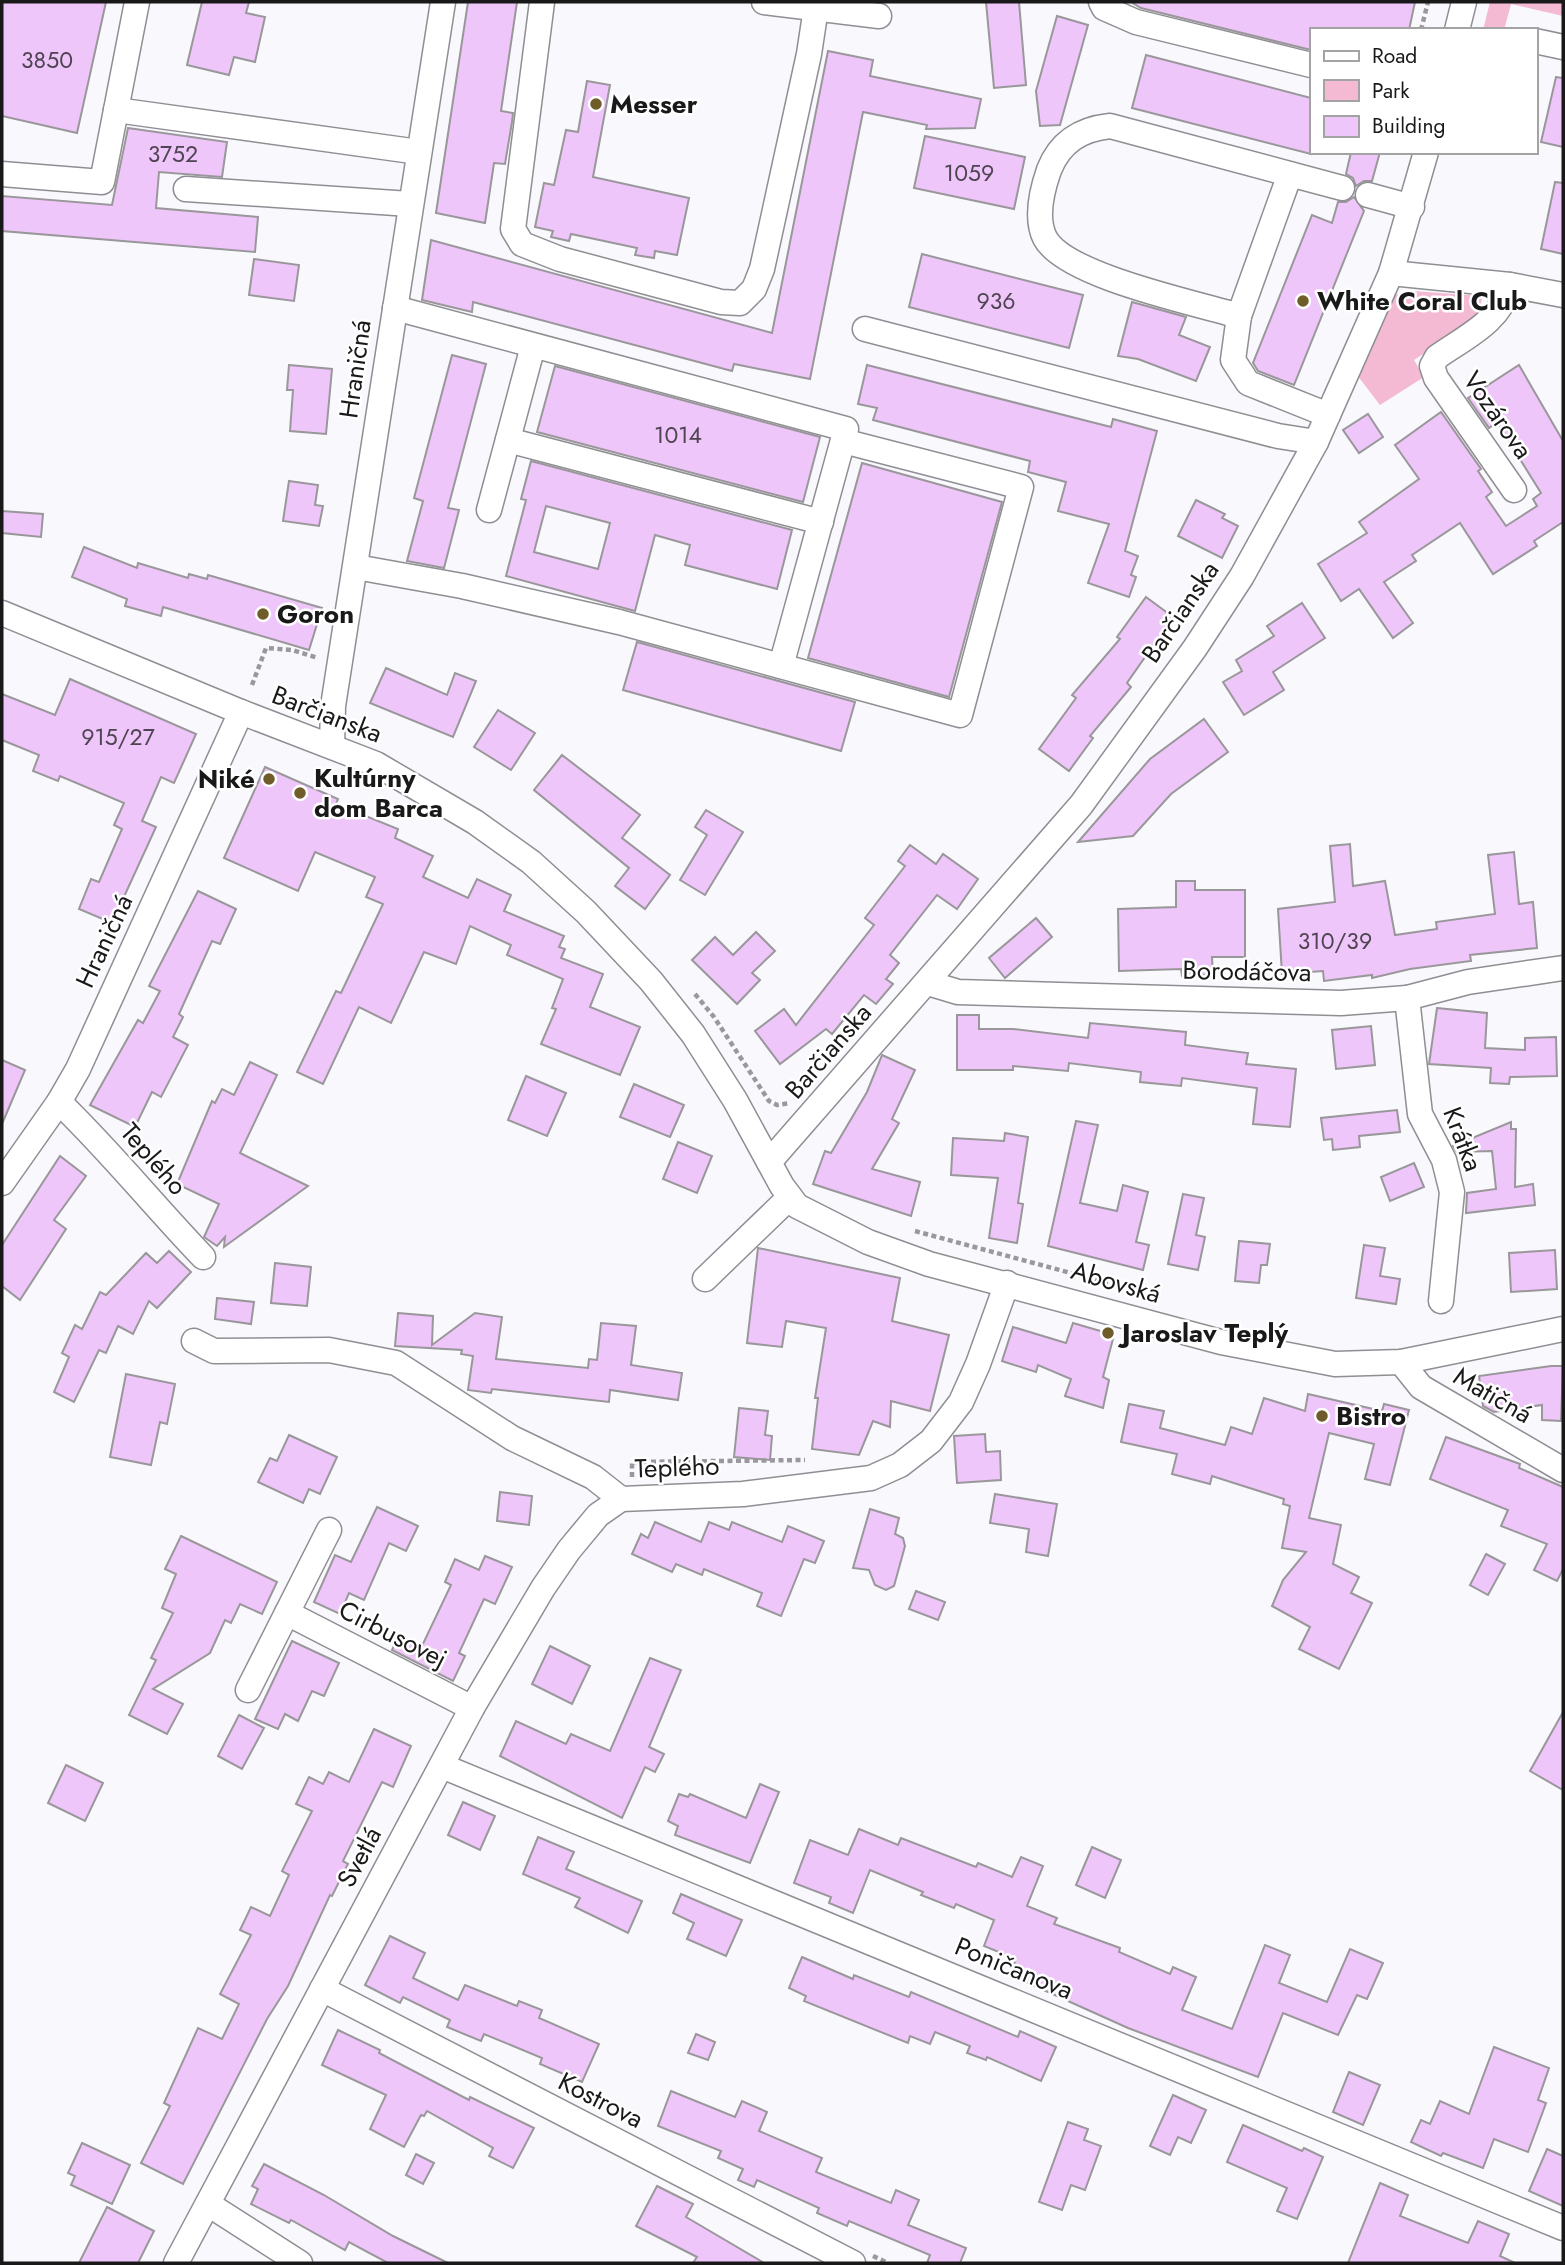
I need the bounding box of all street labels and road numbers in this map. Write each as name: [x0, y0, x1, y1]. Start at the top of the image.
street label: Hraničná: [329, 317, 381, 421]
street label: Vozárova: [1454, 363, 1542, 467]
street label: Barčianska: [1132, 554, 1228, 670]
street label: Barčianska: [266, 676, 388, 752]
street label: Hraničná: [66, 888, 142, 994]
street label: Borodáčova: [1182, 951, 1312, 991]
street label: Barčianska: [776, 995, 880, 1107]
street label: Krátka: [1433, 1101, 1493, 1177]
street label: Teplého: [112, 1114, 196, 1204]
street label: Abovská: [1067, 1251, 1165, 1313]
street label: Matičná: [1447, 1357, 1539, 1433]
street label: Teplého: [634, 1447, 720, 1487]
street label: Cirbusovej: [332, 1590, 454, 1678]
street label: Svetlá: [327, 1820, 391, 1894]
street label: Poničanova: [949, 1927, 1079, 2009]
street label: Kostrova: [552, 2062, 650, 2138]

